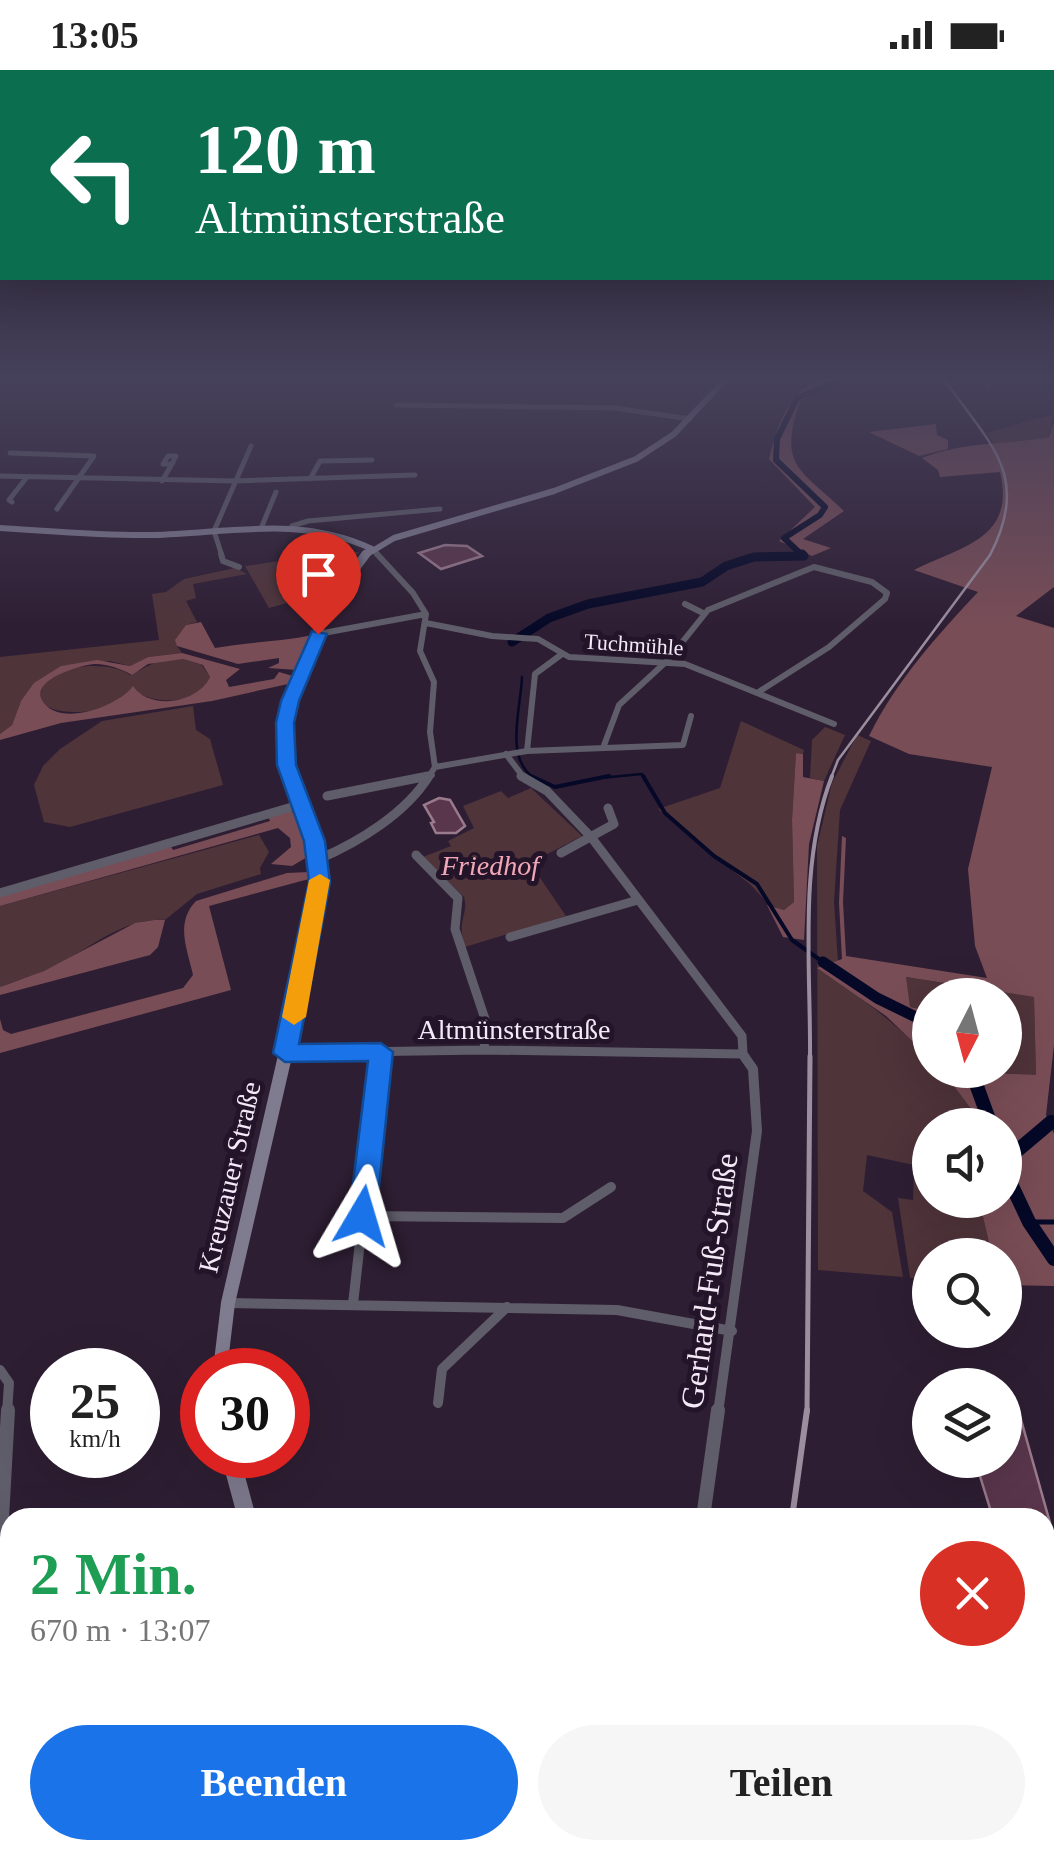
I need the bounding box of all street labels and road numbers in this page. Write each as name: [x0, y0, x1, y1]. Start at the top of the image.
street label: Tuchmühle: [584, 629, 684, 660]
street label: Altmünsterstraße: [418, 1014, 610, 1045]
street label: Kreuzauer Straße: [192, 1079, 267, 1276]
street label: Gerhard-Fuß-Straße: [673, 1151, 745, 1411]

